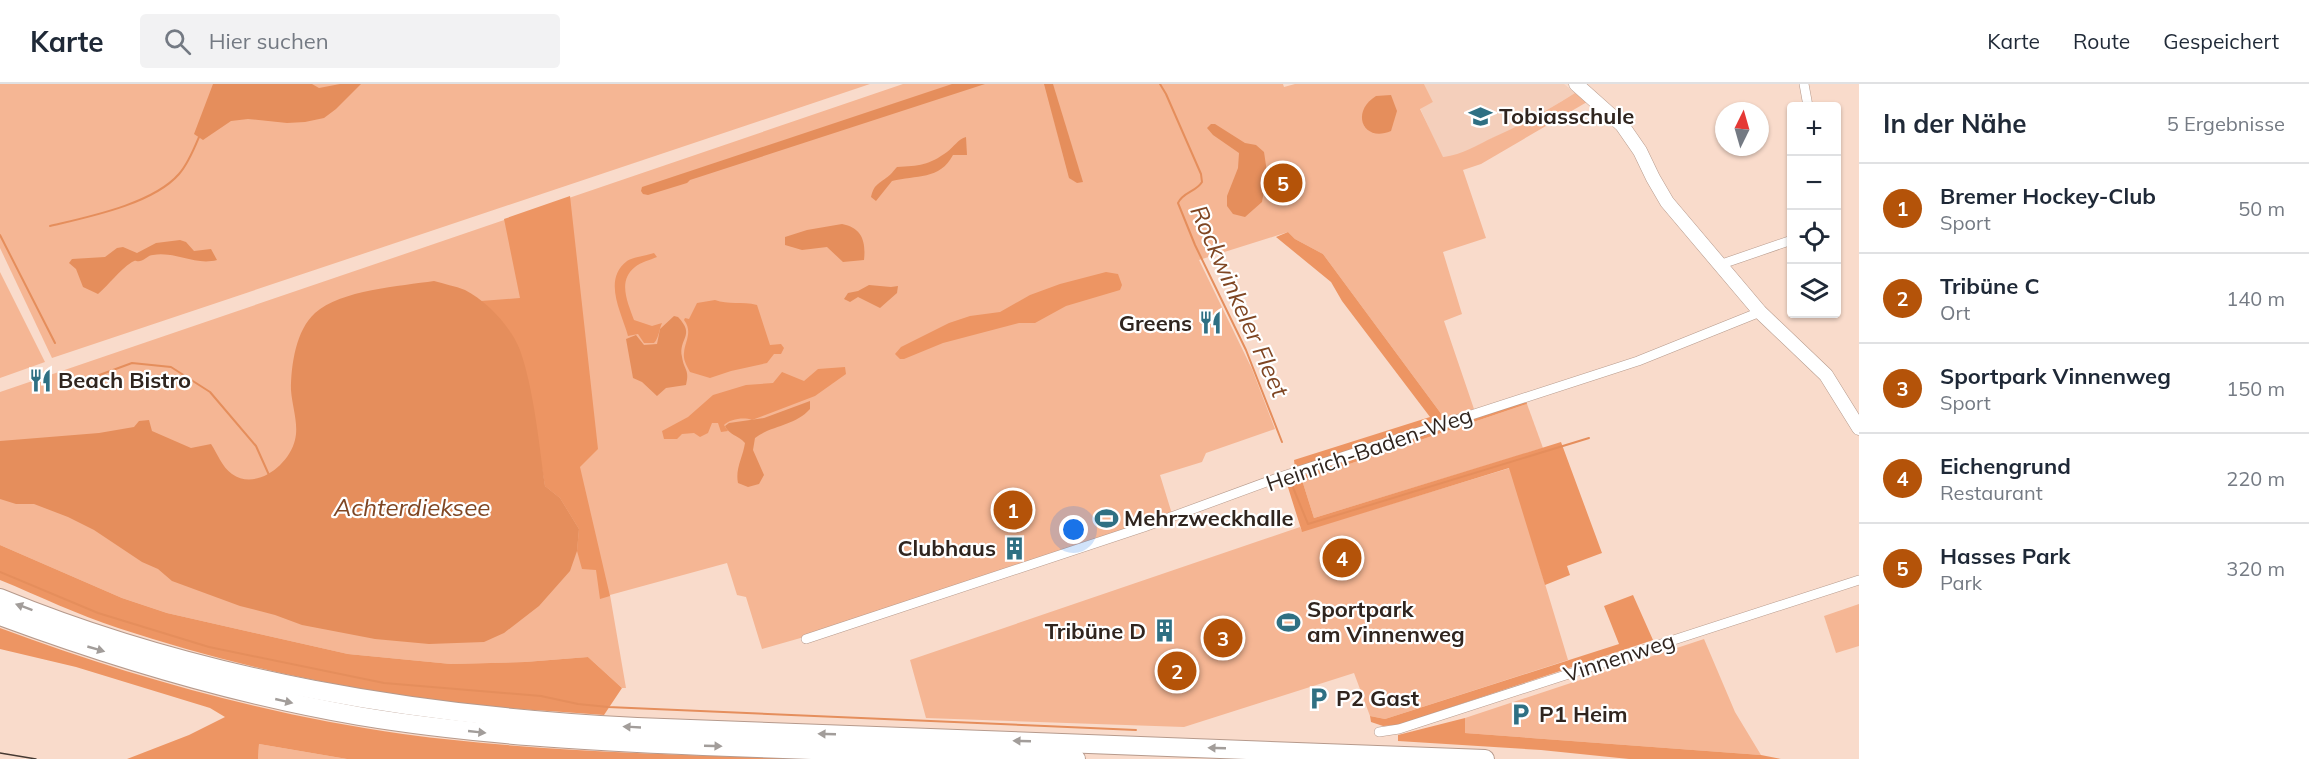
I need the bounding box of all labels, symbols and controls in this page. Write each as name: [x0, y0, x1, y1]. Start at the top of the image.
search box: [140, 14, 560, 68]
text: Karte: [30, 24, 104, 59]
icon: search: [161, 25, 194, 58]
text: Hier suchen: [209, 27, 329, 55]
text: Karte: [1987, 28, 2040, 54]
text: Route: [2073, 28, 2130, 54]
text: Gespeichert: [2163, 28, 2279, 54]
place label: Tobiasschule: [1499, 102, 1634, 130]
north arrow: [1715, 102, 1769, 156]
map controls: [1787, 102, 1841, 318]
button: +: [1787, 102, 1841, 156]
school or university icon: Tobiasschule: [1468, 103, 1494, 129]
text: In der Nähe: [1883, 107, 2027, 140]
text: 5 Ergebnisse: [2167, 111, 2285, 136]
button: −: [1787, 156, 1841, 210]
pin: 5: [1264, 160, 1302, 206]
text: Bremer Hockey-Club: [1940, 182, 2156, 210]
text: 1: [1897, 196, 1909, 221]
text: 50 m: [2238, 196, 2285, 221]
water label: Rockwinkeler Fleet: [1184, 200, 1296, 402]
button: locate: [1787, 210, 1841, 264]
text: Sport: [1940, 210, 1991, 235]
button: layers: [1787, 264, 1841, 318]
text: Tribüne C: [1940, 272, 2039, 300]
text: 2: [1897, 286, 1909, 311]
text: 140 m: [2226, 286, 2285, 311]
text: Ort: [1940, 300, 1970, 325]
place label: Greens: [1119, 309, 1192, 337]
restaurant icon: Greens: [1197, 310, 1223, 336]
text: Sportpark Vinnenweg: [1940, 362, 2171, 390]
place label: Beach Bistro: [58, 366, 191, 394]
restaurant icon: Beach Bistro: [27, 367, 53, 393]
text: 3: [1897, 376, 1909, 401]
text: 150 m: [2226, 376, 2285, 401]
text: Sport: [1940, 390, 1991, 415]
street label: Heinrich-Baden-Weg: [1262, 401, 1476, 497]
text: Eichengrund: [1940, 452, 2071, 480]
text: 4: [1897, 466, 1909, 491]
text: 220 m: [2226, 466, 2285, 491]
text: Restaurant: [1940, 480, 2043, 505]
pin: 1: [994, 488, 1032, 532]
water label: Achterdieksee: [333, 492, 490, 522]
place label: Mehrzweckhalle: [1124, 504, 1294, 532]
sports icon: Mehrzweckhalle: [1093, 505, 1119, 531]
your location: [1059, 515, 1088, 544]
place label: Clubhaus: [897, 534, 996, 562]
building icon: Clubhaus: [1001, 535, 1027, 561]
pin: 4: [1322, 536, 1362, 580]
text: Hasses Park: [1940, 542, 2070, 570]
text: 5: [1897, 556, 1909, 581]
text: 320 m: [2226, 556, 2285, 581]
text: Park: [1940, 570, 1982, 595]
place label: Sportpark am Vinnenweg: [1307, 595, 1465, 648]
one-way arrow: [15, 602, 33, 612]
sports icon: Sportpark am Vinnenweg: [1276, 609, 1302, 635]
pin: 3: [1204, 616, 1242, 660]
place label: Tribüne D: [1045, 617, 1146, 645]
building icon: Tribüne D: [1151, 618, 1177, 644]
street label: Vinnenweg: [1560, 626, 1678, 688]
one-way arrow: [87, 645, 105, 654]
pin: 2: [1158, 648, 1196, 694]
place label: P2 Gast: [1336, 684, 1419, 712]
parking icon: P2 Gast: [1305, 685, 1331, 711]
one-way arrow: [275, 696, 293, 706]
place label: P1 Heim: [1539, 700, 1627, 728]
parking icon: P1 Heim: [1508, 701, 1534, 727]
one-way arrow: [623, 722, 642, 731]
one-way arrow: [467, 727, 486, 736]
one-way arrow: [818, 729, 837, 738]
one-way arrow: [1012, 736, 1031, 745]
one-way arrow: [704, 741, 723, 751]
one-way arrow: [1207, 743, 1226, 752]

